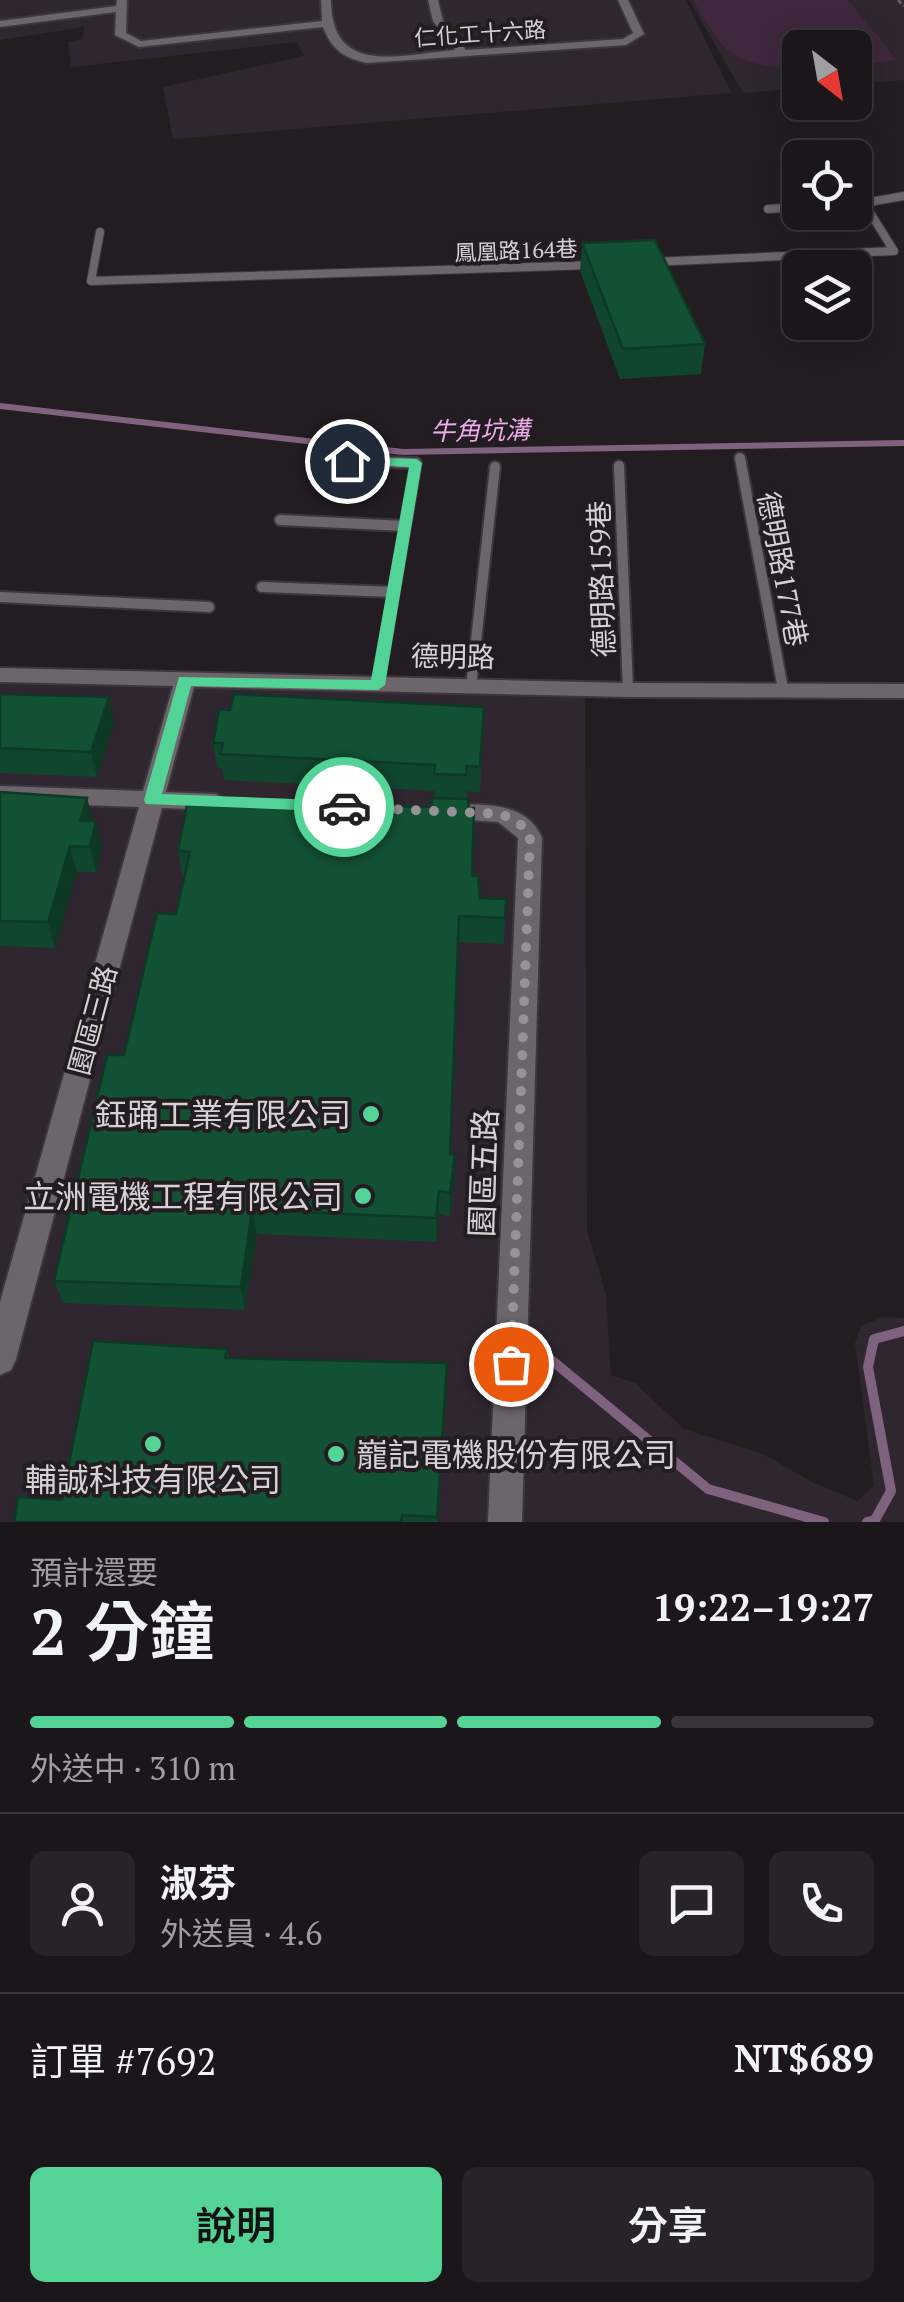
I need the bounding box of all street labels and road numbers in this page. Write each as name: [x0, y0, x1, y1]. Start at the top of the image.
street label: 仁化工十六路: [413, 14, 547, 52]
street label: 鳳凰路164巷: [454, 233, 578, 267]
street label: 德明路177巷: [750, 489, 816, 649]
street label: 德明路159巷: [580, 500, 622, 658]
street label: 德明路: [411, 637, 495, 675]
street label: 園區三路: [60, 961, 124, 1079]
street label: 園區五路: [460, 1108, 506, 1238]

